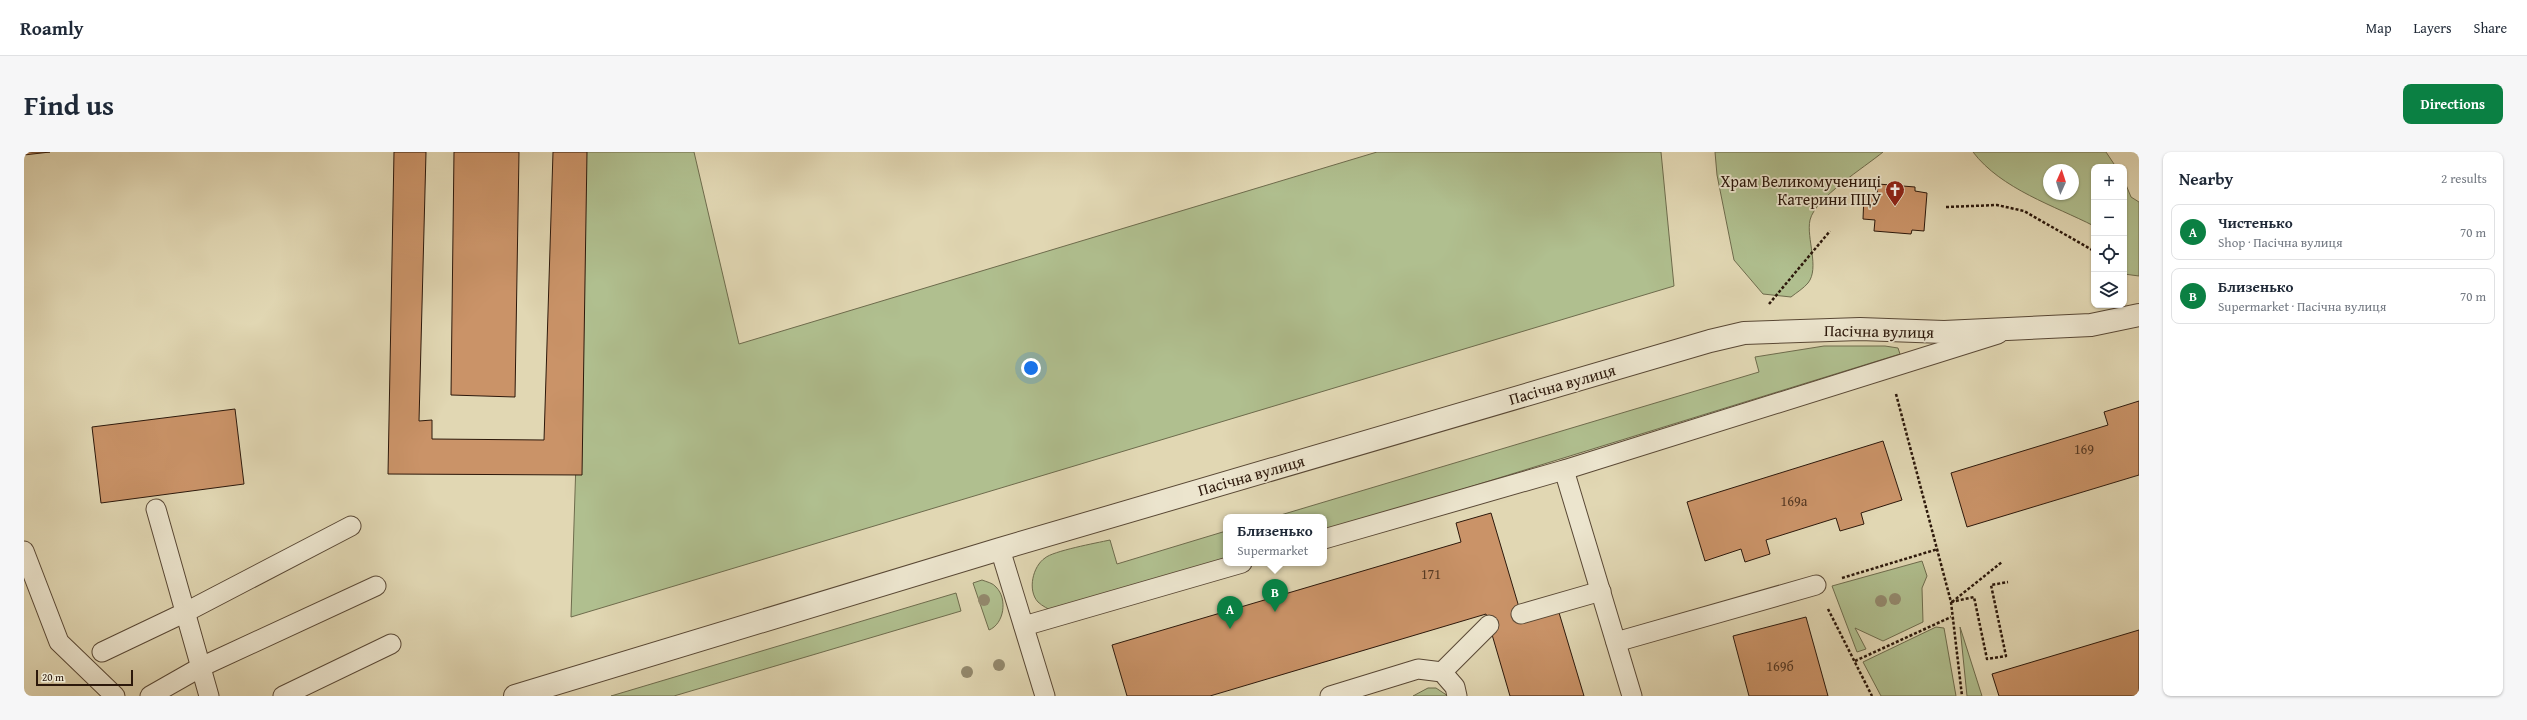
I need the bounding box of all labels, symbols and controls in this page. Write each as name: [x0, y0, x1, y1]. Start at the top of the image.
text: Roamly: [20, 14, 84, 42]
text: Map: [2366, 18, 2392, 38]
text: Layers: [2414, 18, 2452, 38]
text: Share: [2474, 18, 2507, 38]
text: Find us: [24, 84, 114, 125]
button: Directions: [2403, 84, 2503, 124]
north arrow: [2043, 164, 2079, 200]
map controls: [2091, 164, 2127, 308]
button: +: [2091, 164, 2127, 200]
text: Nearby: [2179, 166, 2233, 191]
place label: Храм Великомучениці Катерини ПЦУ: [1720, 169, 1882, 211]
text: 2 results: [2441, 169, 2487, 188]
church icon: Храм Великомучениці Катерини ПЦУ: [1884, 179, 1906, 207]
button: −: [2091, 200, 2127, 236]
text: Чистенько: [2218, 212, 2293, 233]
text: A: [2189, 223, 2197, 242]
text: 70 m: [2460, 223, 2486, 242]
text: Shop · Пасічна вулиця: [2218, 233, 2343, 252]
button: locate: [2091, 236, 2127, 272]
button: layers: [2091, 272, 2127, 308]
text: Близенько: [2218, 276, 2293, 297]
text: B: [2189, 287, 2197, 306]
text: 70 m: [2460, 287, 2486, 306]
text: Supermarket · Пасічна вулиця: [2218, 297, 2386, 316]
street label: Пасічна вулиця: [1824, 318, 1934, 344]
street label: Пасічна вулиця: [1506, 357, 1618, 411]
your location: [1021, 358, 1041, 378]
house number: 169: [2074, 439, 2094, 459]
street label: Пасічна вулиця: [1195, 448, 1307, 502]
house number: 169а: [1781, 491, 1808, 511]
popup: [1223, 514, 1327, 566]
text: Близенько: [1237, 520, 1313, 541]
text: Supermarket: [1237, 541, 1308, 560]
house number: 171: [1421, 564, 1441, 584]
pin: B: [1262, 579, 1288, 612]
pin: A: [1217, 596, 1243, 629]
house number: 169б: [1766, 656, 1794, 676]
scale bar: [36, 668, 133, 687]
text: 20 m: [42, 669, 64, 685]

